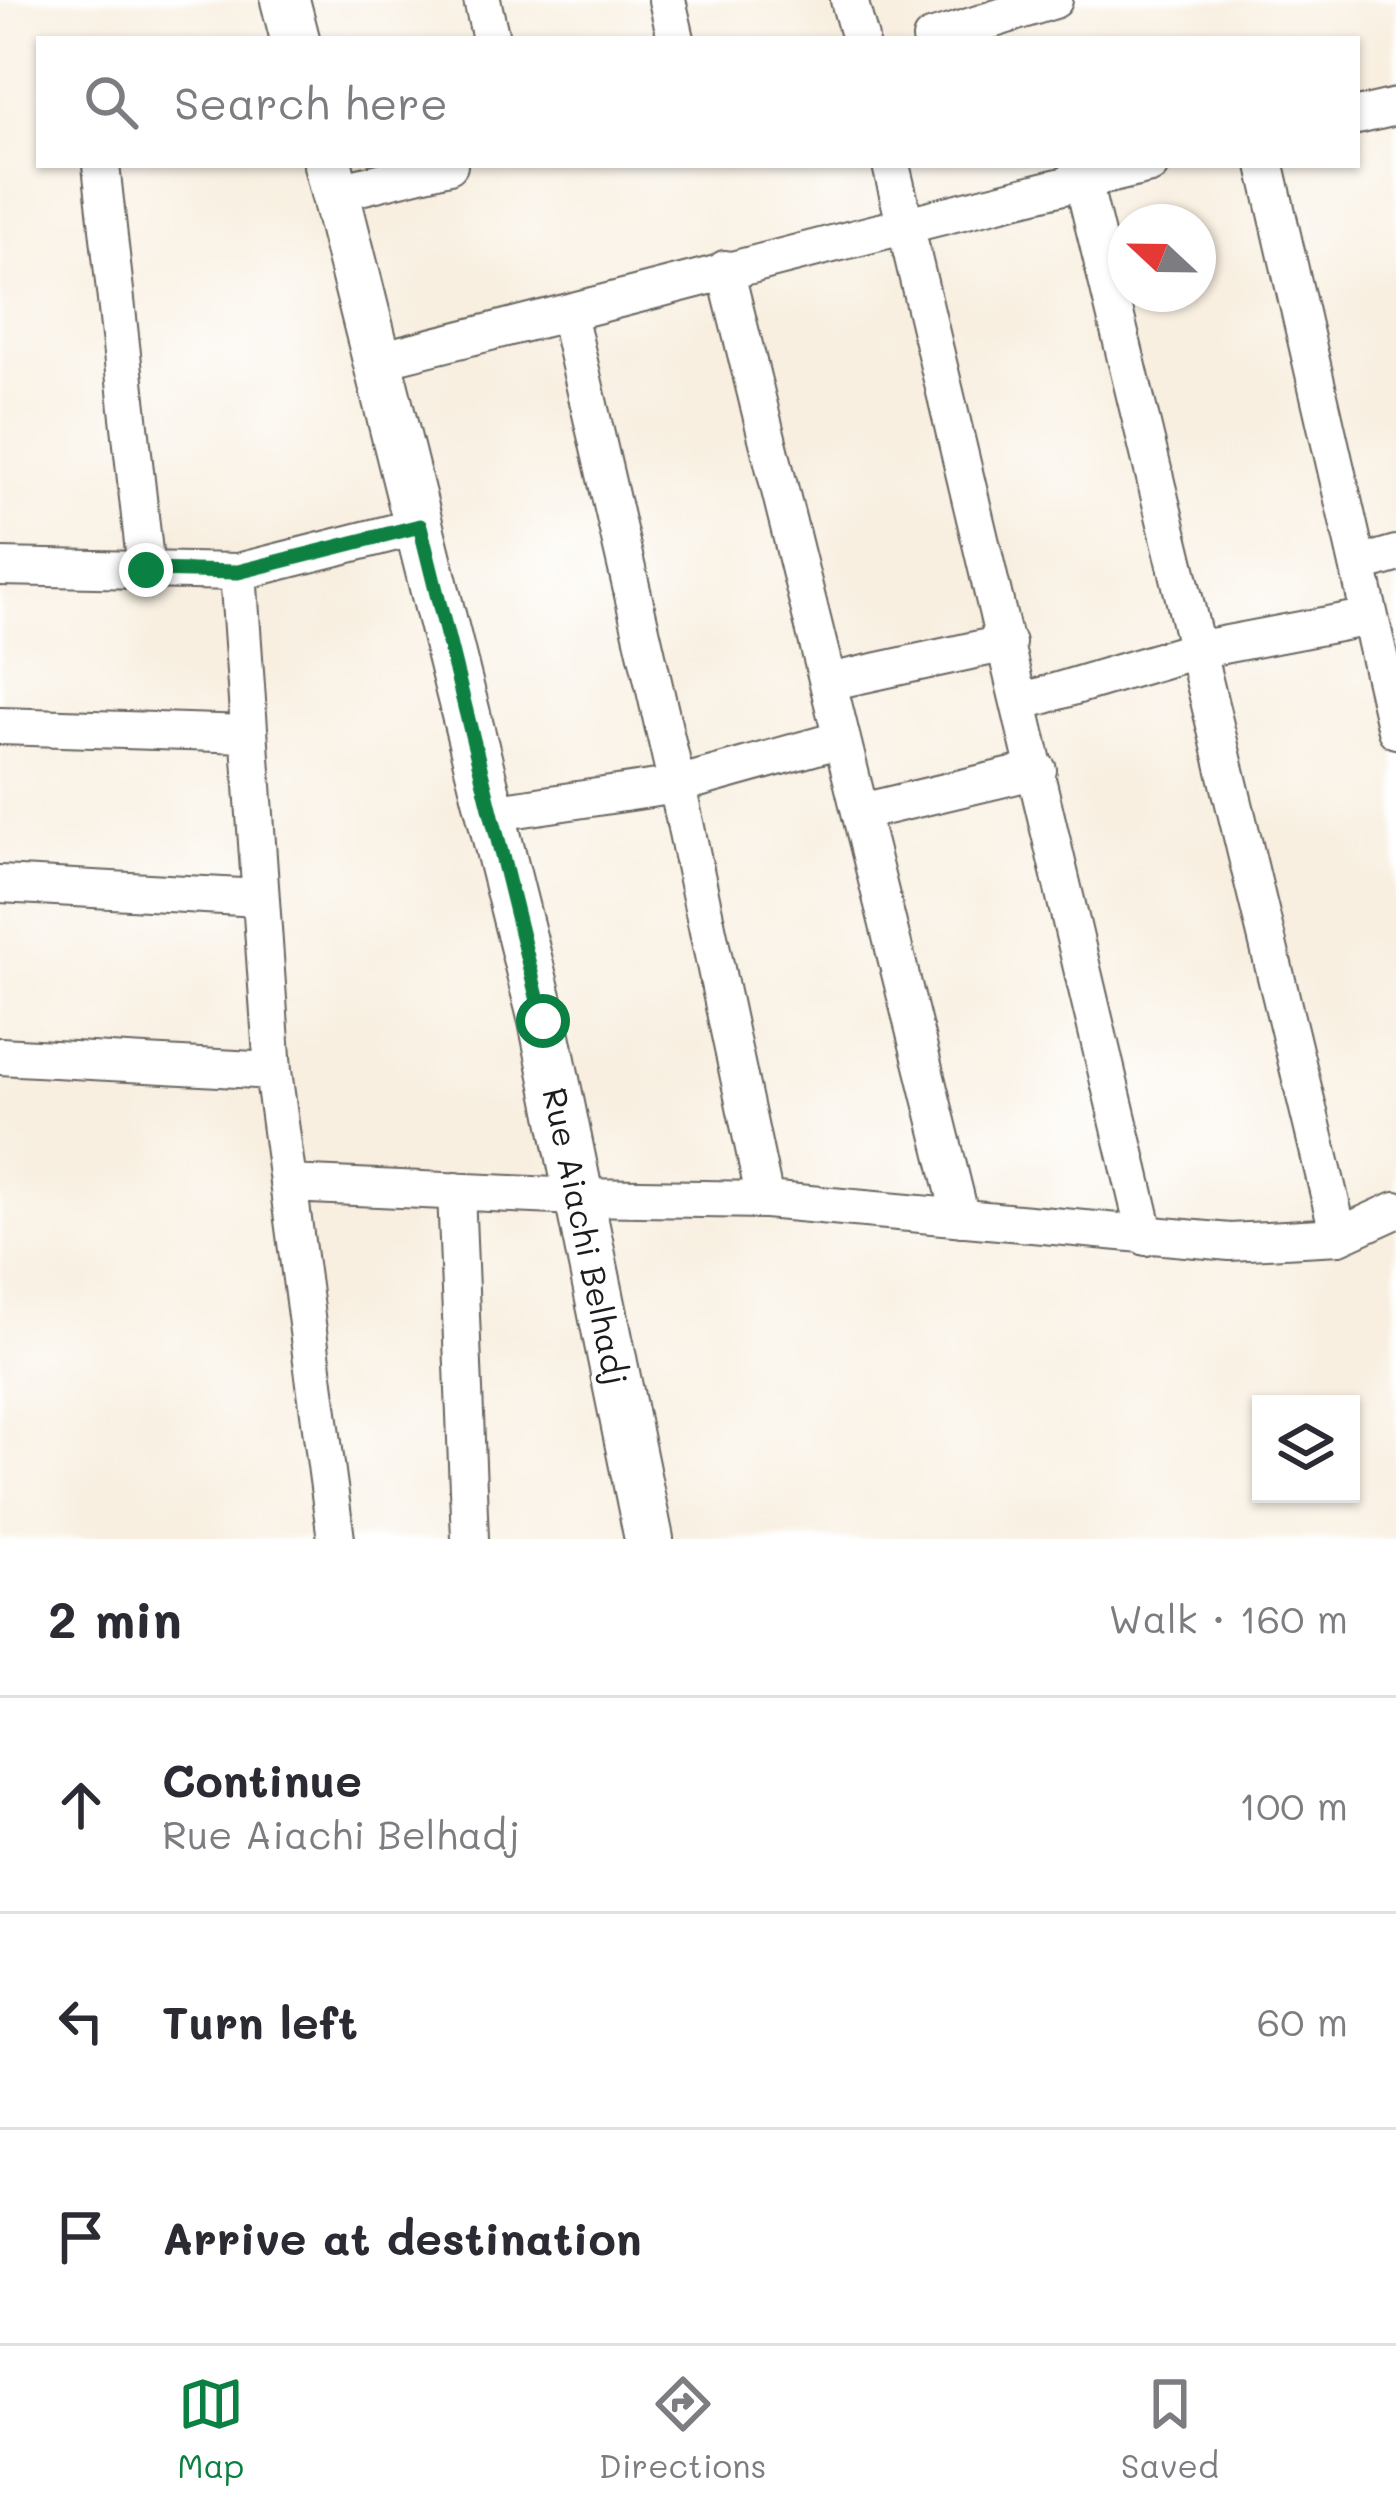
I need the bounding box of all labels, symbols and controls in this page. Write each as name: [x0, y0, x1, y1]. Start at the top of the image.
search box: [36, 36, 1360, 168]
icon: search: [78, 69, 144, 135]
text: Search here: [174, 73, 448, 131]
north arrow: [1108, 204, 1216, 312]
route end: [119, 543, 173, 597]
route start: [516, 994, 570, 1048]
street label: Rue Aiachi Belhadj: [534, 1083, 640, 1389]
map controls: [1252, 1395, 1360, 1503]
button: layers: [1252, 1395, 1360, 1503]
text: 2 min: [48, 1584, 182, 1651]
text: Walk · 160 m: [1108, 1592, 1348, 1643]
text: Continue: [162, 1750, 362, 1808]
icon: ahead: [48, 1772, 114, 1838]
text: 100 m: [1239, 1779, 1348, 1830]
text: Rue Aiachi Belhadj: [162, 1808, 520, 1859]
icon: left: [48, 1988, 114, 2054]
text: Turn left: [162, 1992, 358, 2050]
text: 60 m: [1257, 1995, 1348, 2046]
icon: arrive: [48, 2204, 114, 2270]
text: Arrive at destination: [162, 2208, 642, 2266]
tab: Map: [177, 2371, 244, 2486]
tab: Directions: [599, 2371, 766, 2486]
tab: Saved: [1121, 2371, 1219, 2486]

